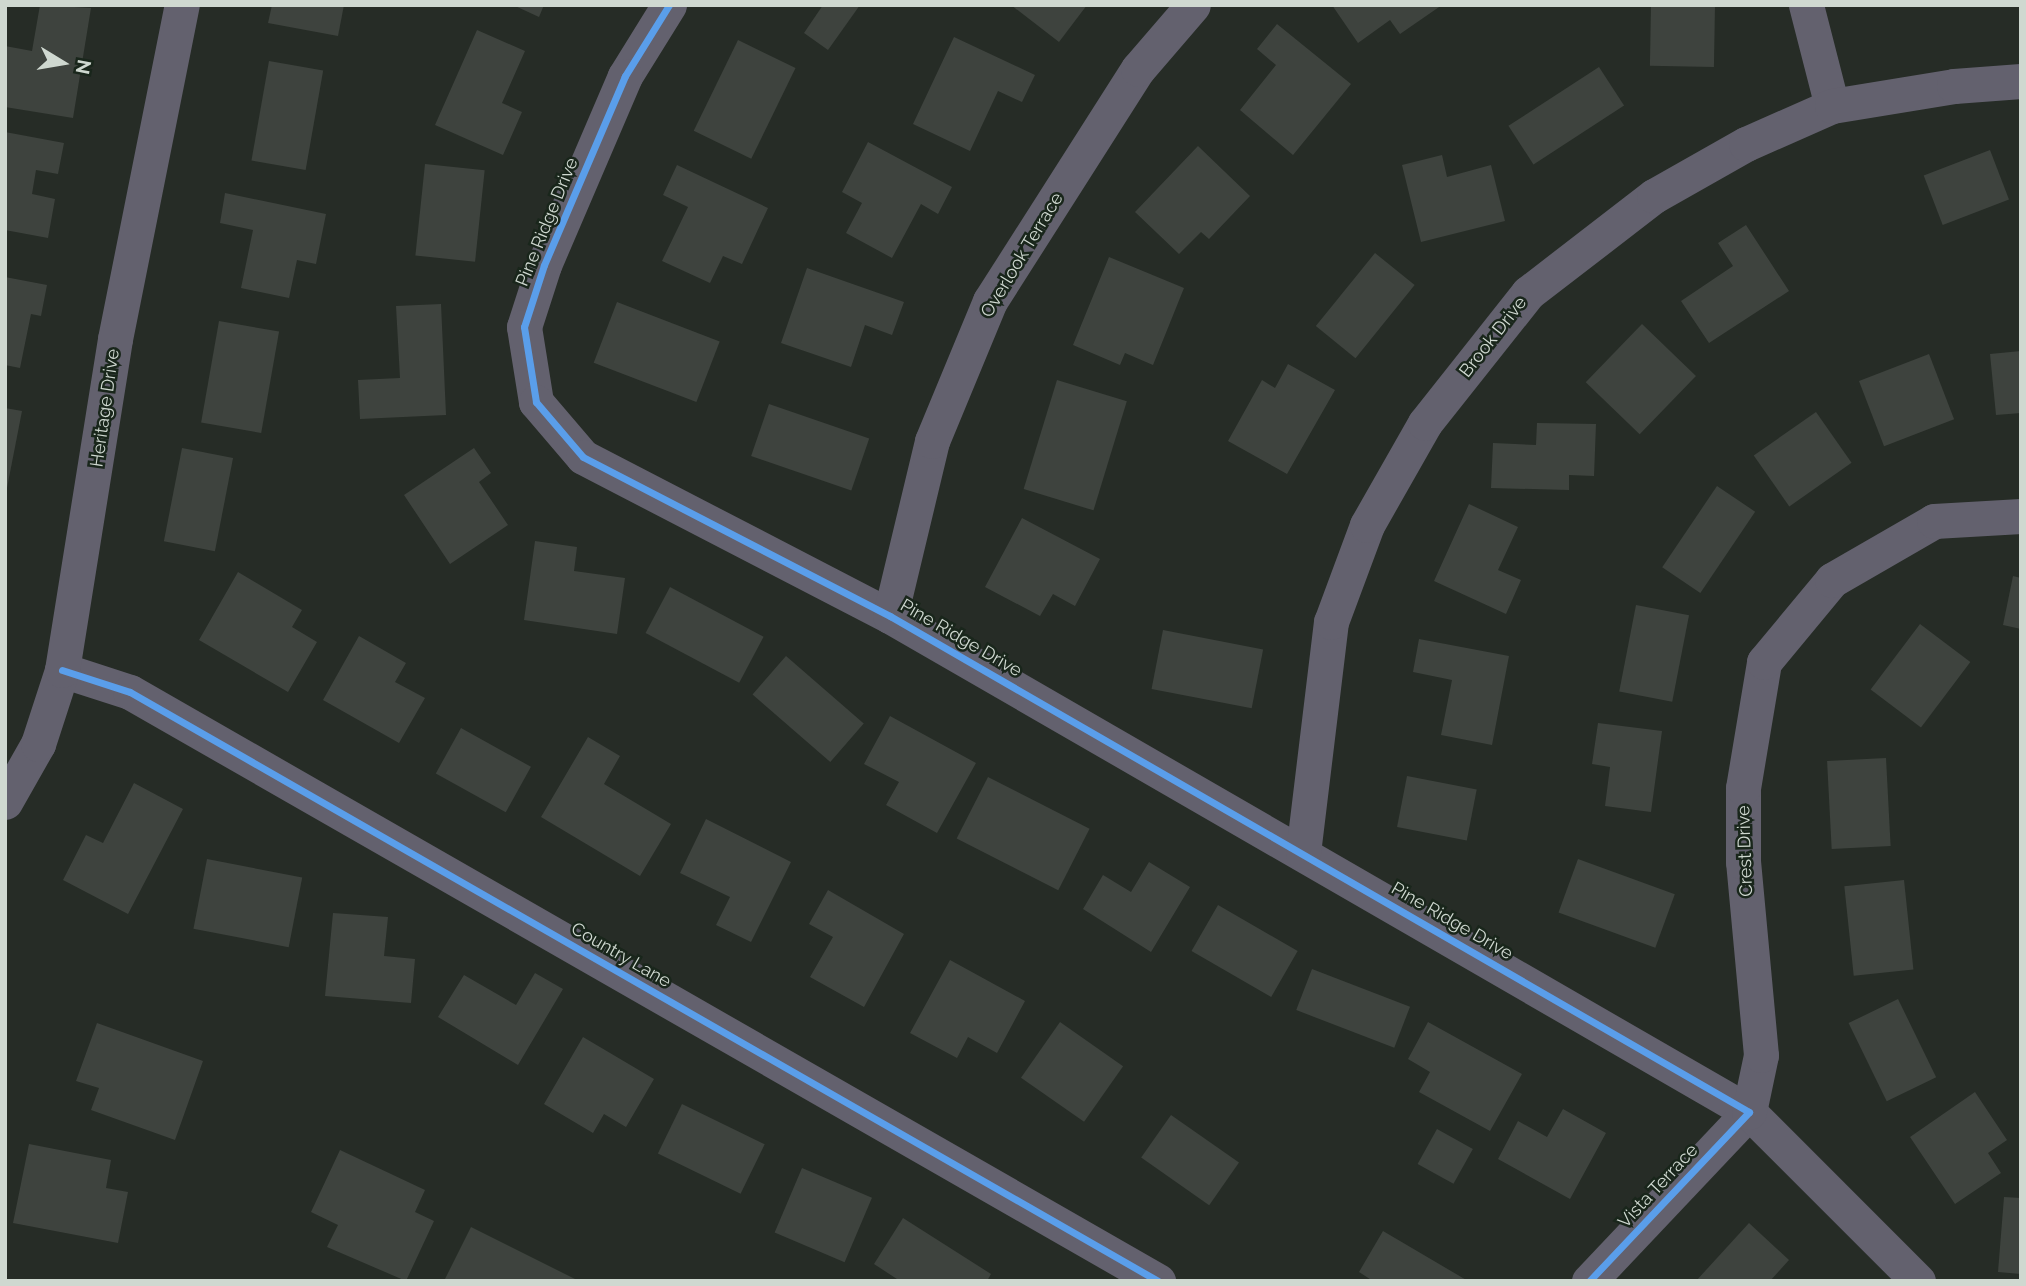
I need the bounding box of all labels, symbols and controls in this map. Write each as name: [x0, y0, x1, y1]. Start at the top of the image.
north arrow: [28, 28, 98, 98]
text: N: [71, 58, 96, 76]
street label: Pine Ridge Drive: [511, 155, 583, 289]
street label: Overlook Terrace: [976, 188, 1068, 322]
street label: Brook Drive: [1455, 292, 1531, 382]
street label: Heritage Drive: [86, 348, 124, 468]
street label: Pine Ridge Drive: [896, 594, 1026, 682]
street label: Crest Drive: [1733, 805, 1757, 897]
street label: Pine Ridge Drive: [1387, 877, 1517, 965]
street label: Country Lane: [567, 918, 675, 992]
street label: Vista Terrace: [1613, 1139, 1703, 1233]

